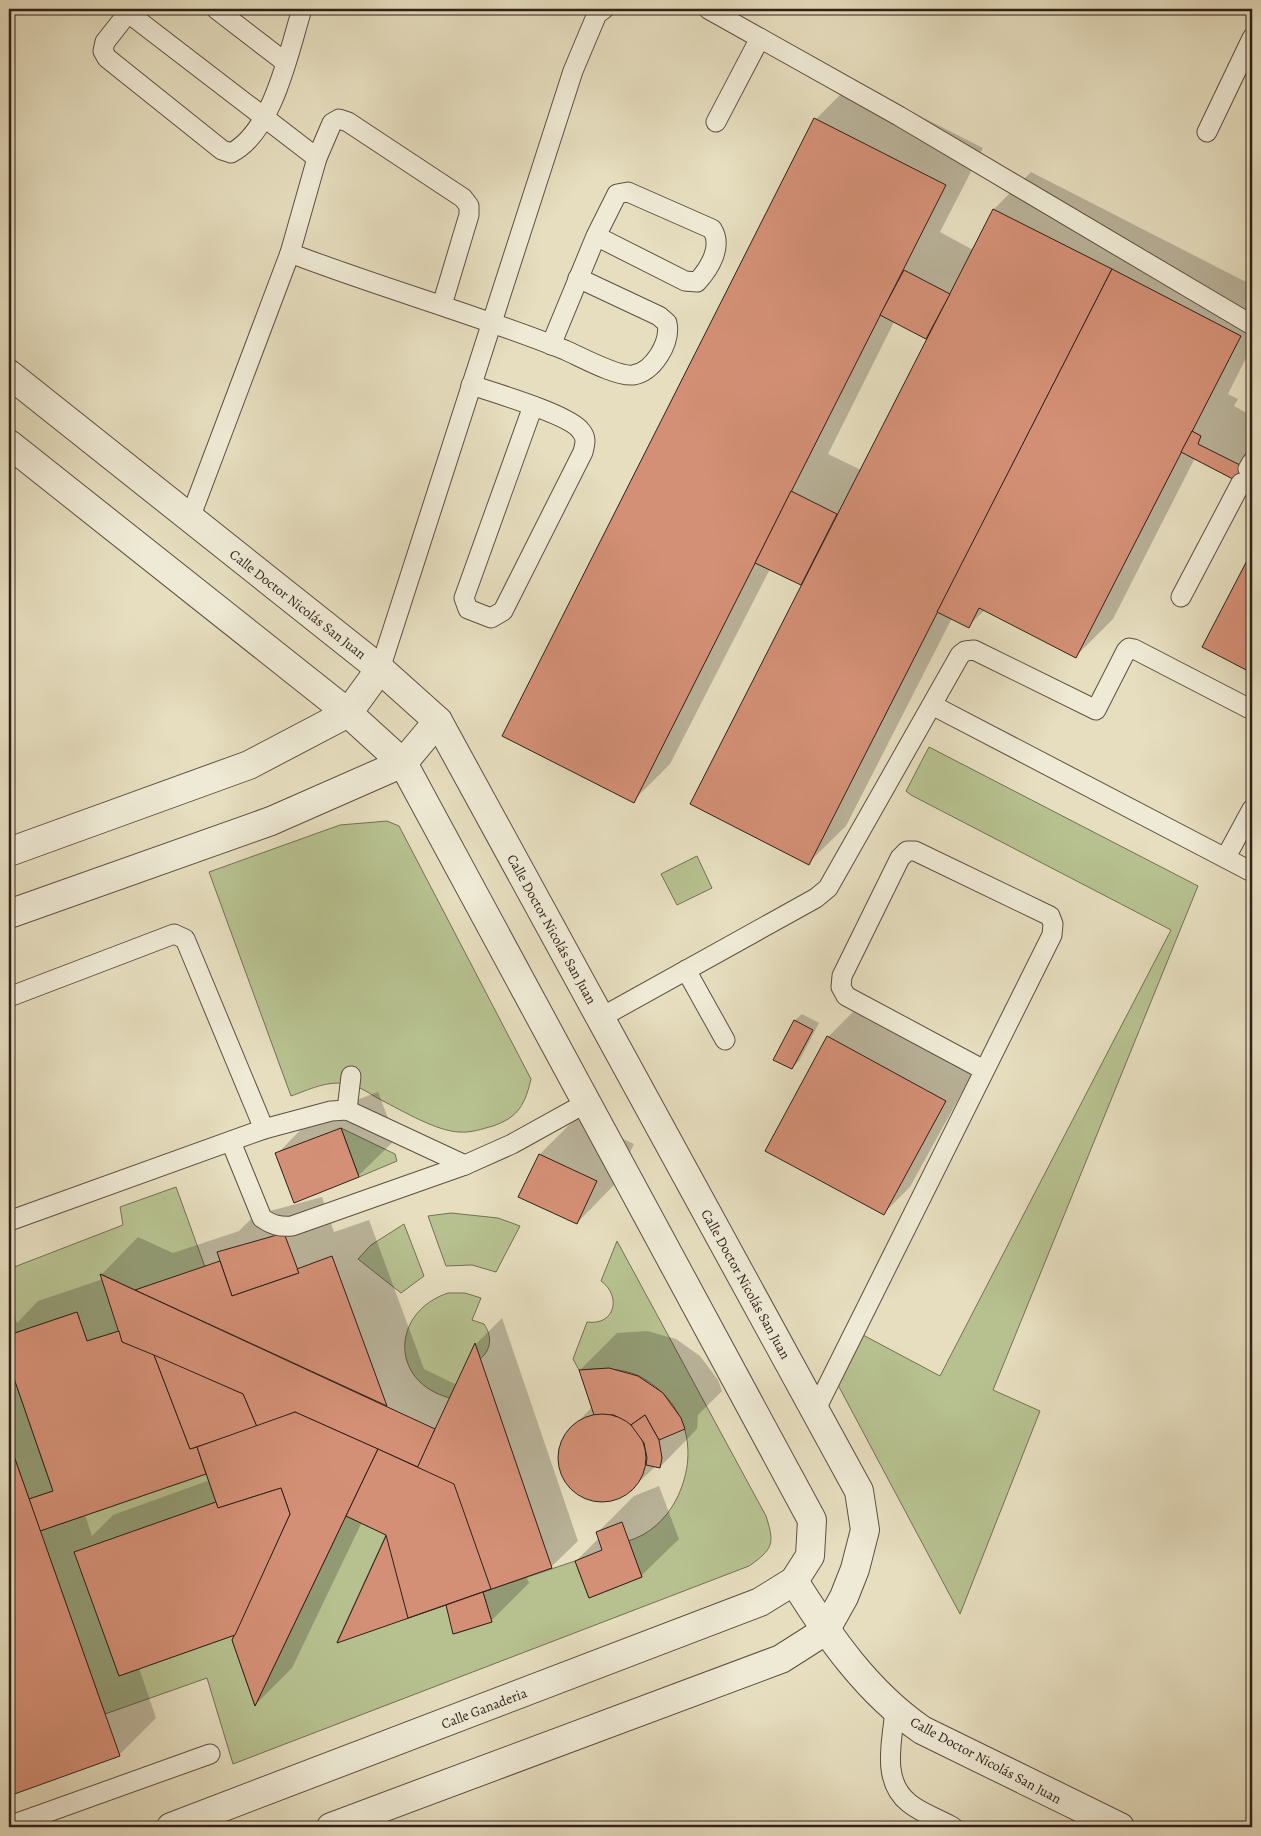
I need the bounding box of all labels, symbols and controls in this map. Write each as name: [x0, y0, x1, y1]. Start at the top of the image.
street label: Calle Doctor Nicolás San Juan: [225, 545, 370, 664]
street label: Calle Doctor Nicolás San Juan: [502, 851, 601, 1008]
street label: Calle Doctor Nicolás San Juan: [696, 1206, 795, 1363]
street label: Calle Ganaderia: [438, 1683, 530, 1734]
street label: Calle Doctor Nicolás San Juan: [907, 1712, 1065, 1809]

